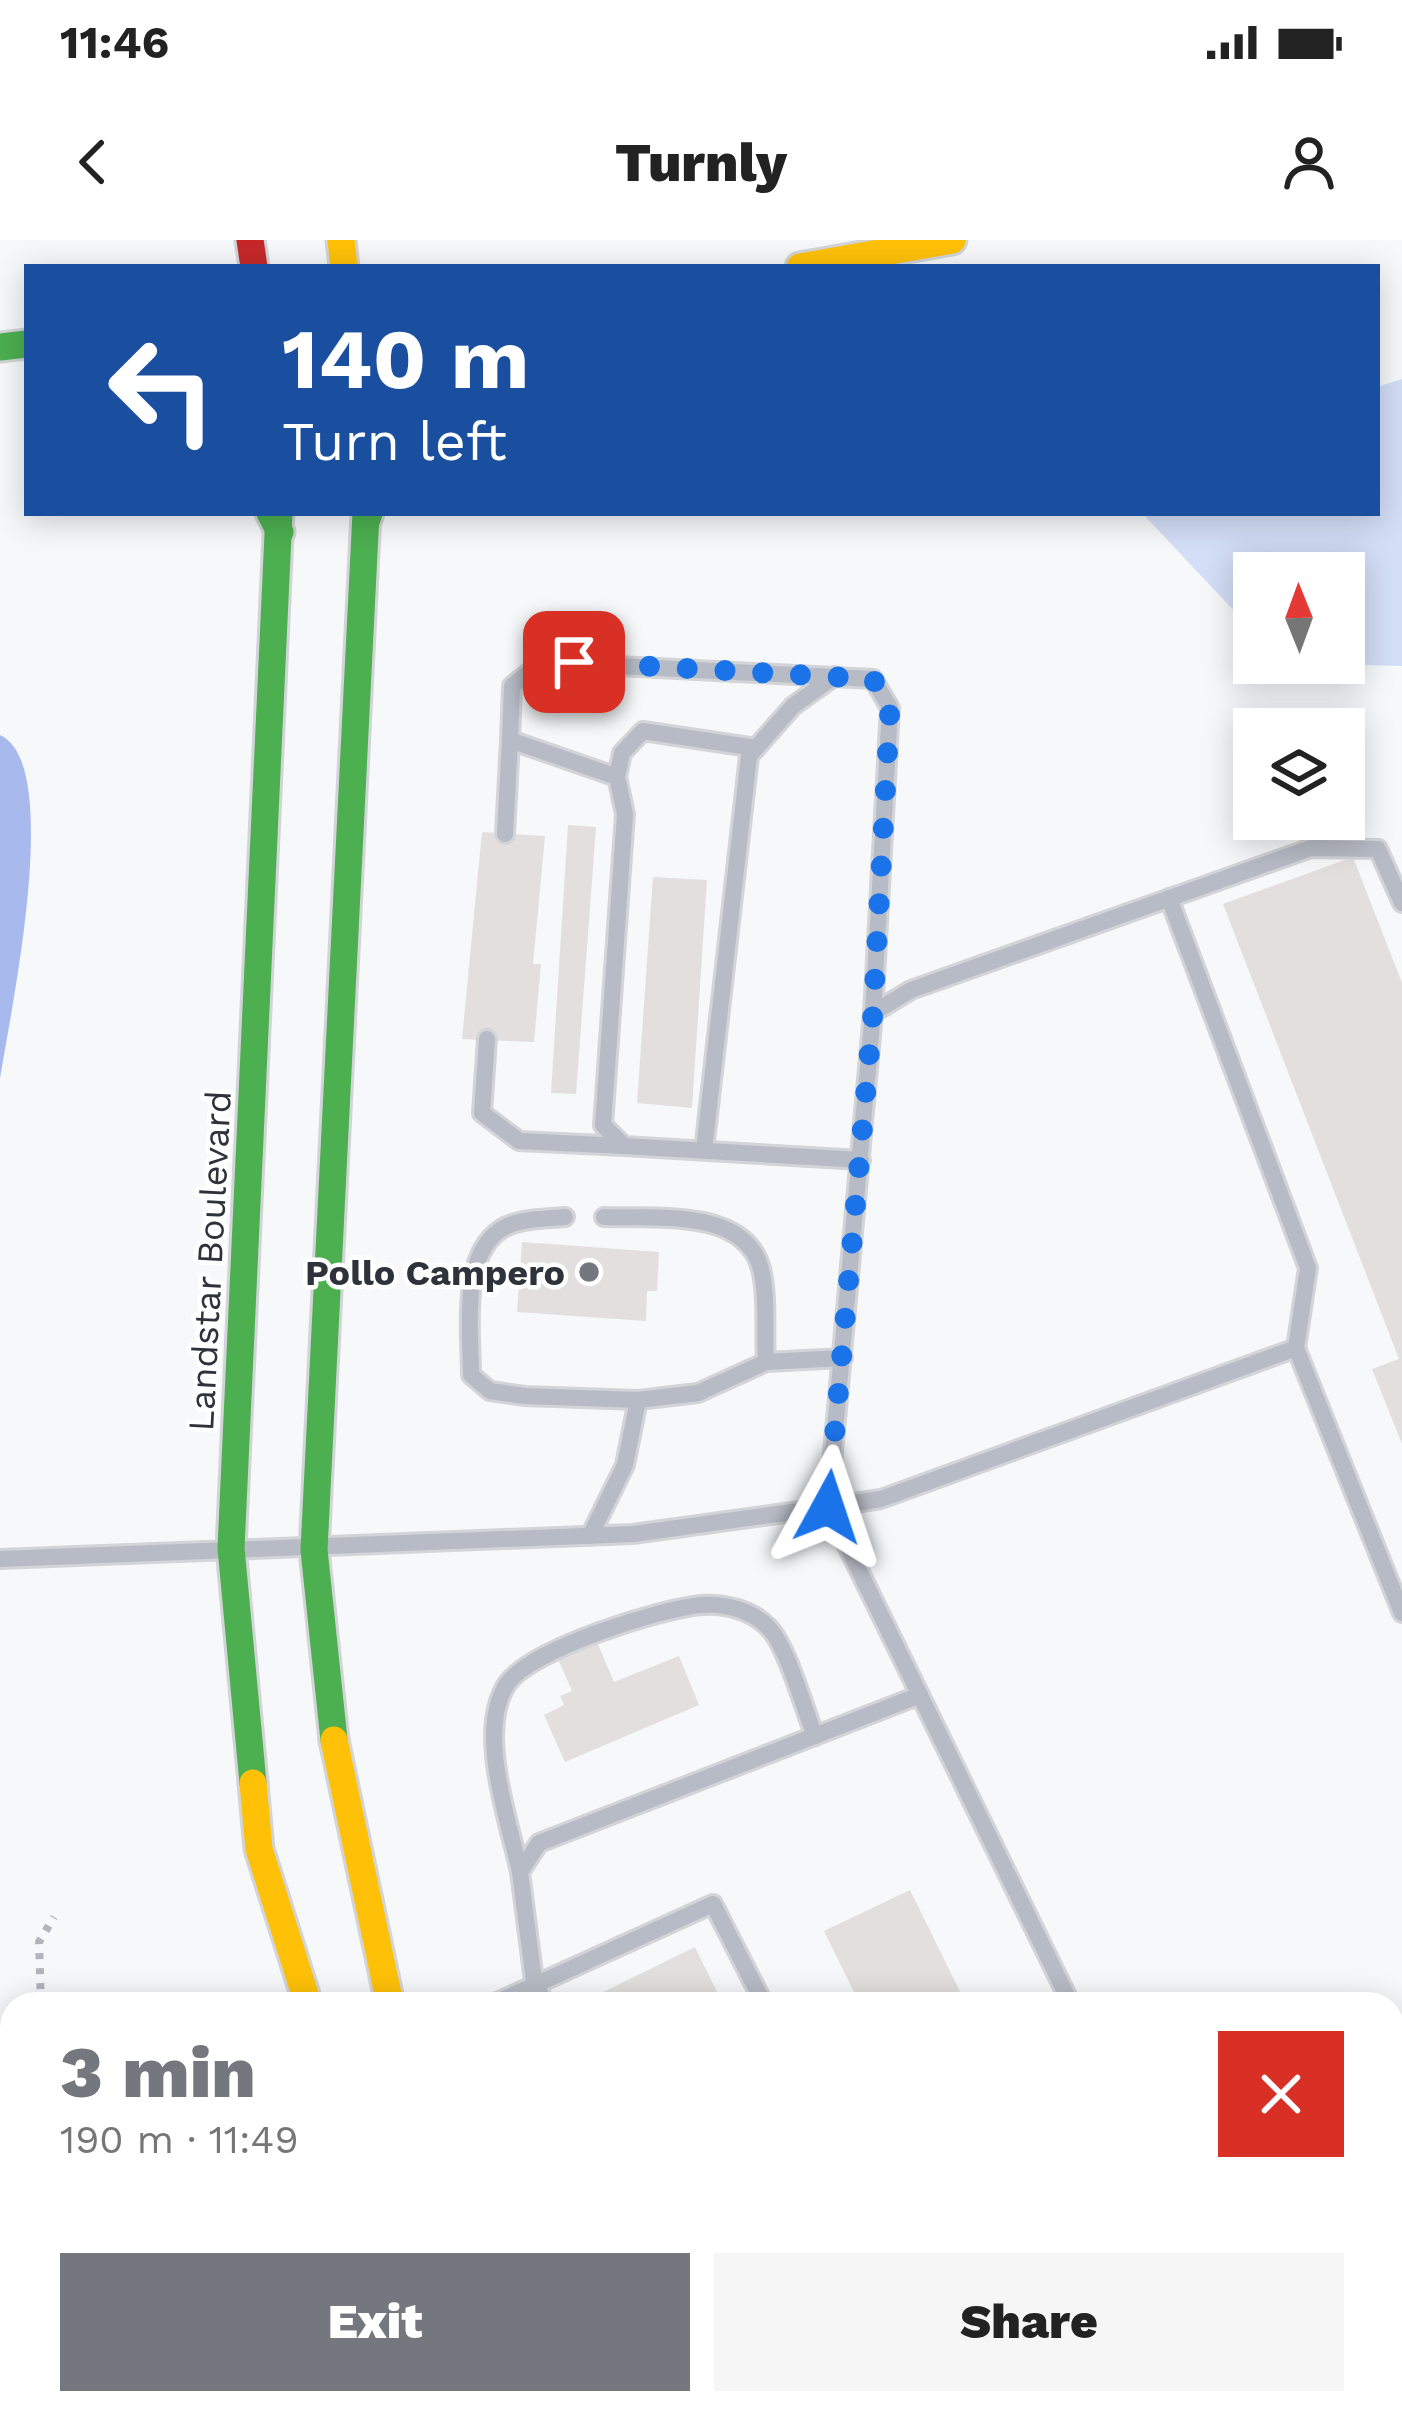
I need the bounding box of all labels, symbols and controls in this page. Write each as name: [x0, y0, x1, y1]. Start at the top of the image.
text: 11:46: [60, 16, 169, 69]
icon: back: [60, 129, 126, 195]
icon: person: [1276, 129, 1342, 195]
text: Turnly: [615, 131, 787, 194]
text: 140 m: [282, 310, 530, 408]
icon: left: [84, 312, 240, 468]
text: Turn left: [282, 410, 507, 473]
north arrow: [1233, 552, 1365, 684]
map controls: [1233, 552, 1365, 840]
pin: [523, 611, 625, 713]
icon: arrive: [541, 629, 607, 695]
button: layers: [1233, 708, 1365, 840]
street label: Landstar Boulevard: [180, 1090, 240, 1433]
place label: Pollo Campero: [305, 1252, 565, 1294]
marker: Pollo Campero: [576, 1259, 602, 1285]
position arrow: [765, 1444, 891, 1570]
text: 3 min: [60, 2030, 256, 2114]
button: close: [1218, 2031, 1344, 2157]
text: 190 m · 11:49: [60, 2117, 299, 2162]
button: Exit: [60, 2253, 690, 2391]
button: Share: [714, 2253, 1344, 2391]

